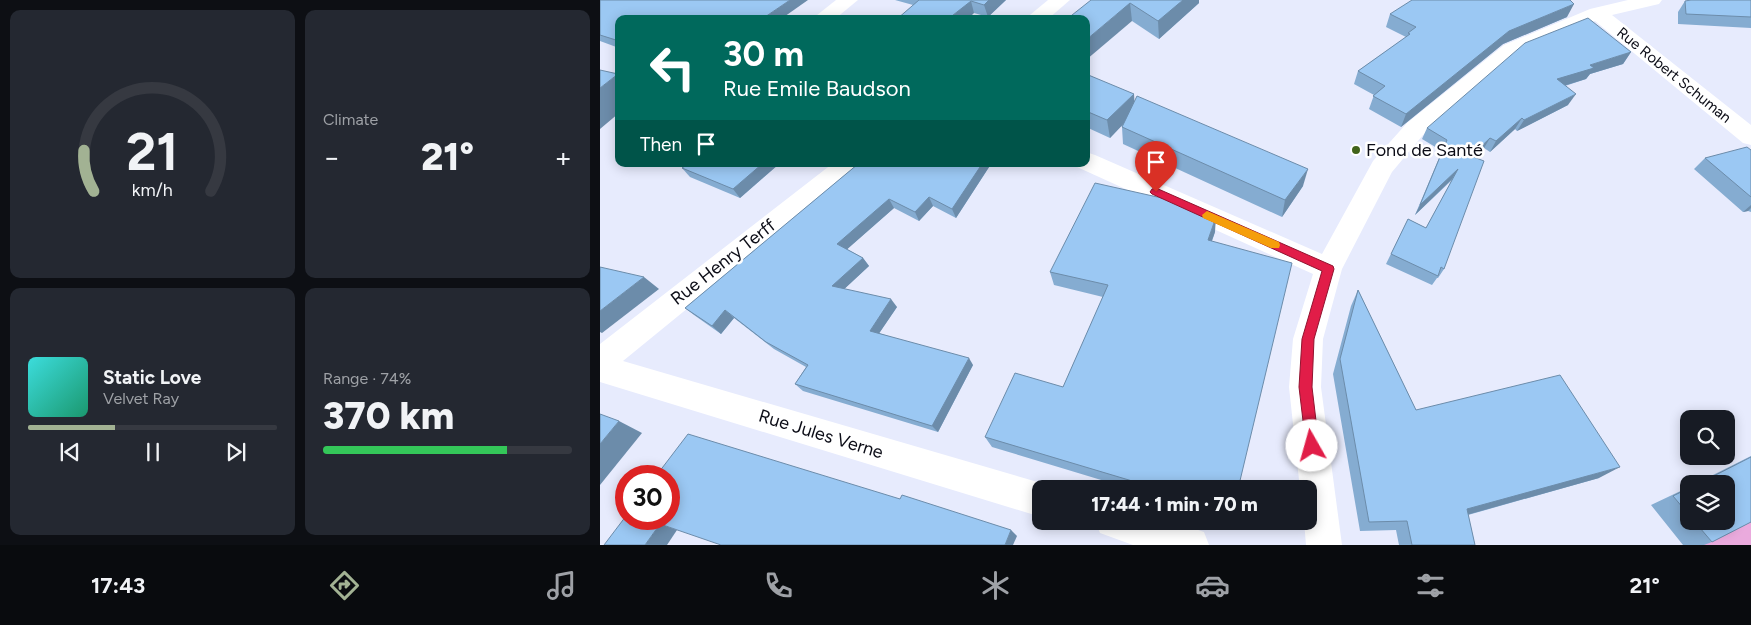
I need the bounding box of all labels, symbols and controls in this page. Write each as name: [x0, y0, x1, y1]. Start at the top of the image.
street label: Rue Robert Schuman: [1613, 23, 1735, 127]
text: 30 m: [723, 33, 804, 75]
icon: left: [640, 35, 705, 100]
text: Rue Emile Baudson: [723, 75, 911, 102]
text: Climate: [323, 110, 378, 129]
text: 21: [126, 121, 179, 183]
icon: arrive: [692, 130, 720, 158]
text: Then: [640, 133, 682, 156]
text: 21°: [421, 134, 474, 180]
place label: Fond de Santé: [1366, 139, 1483, 161]
text: −: [323, 140, 340, 174]
text: +: [555, 140, 572, 174]
pin: [1135, 141, 1177, 192]
marker: Fond de Santé: [1350, 144, 1362, 156]
icon: arrive: [1142, 148, 1170, 176]
text: km/h: [132, 179, 173, 200]
street label: Rue Henry Terff: [666, 214, 780, 310]
text: Static Love: [103, 366, 201, 389]
text: Range · 74%: [323, 369, 411, 388]
text: Velvet Ray: [103, 389, 179, 408]
text: 370 km: [323, 393, 454, 439]
street label: Rue Jules Verne: [756, 405, 886, 463]
map controls: [1680, 410, 1735, 530]
button: search: [1680, 410, 1735, 465]
position arrow: [1285, 419, 1337, 471]
icon: previous: [56, 438, 84, 466]
icon: pause: [139, 438, 167, 466]
icon: next: [222, 438, 250, 466]
speed limit sign: 30: [615, 465, 680, 530]
button: layers: [1680, 475, 1735, 530]
text: 17:44 · 1 min · 70 m: [1091, 493, 1258, 516]
icon: directions: [327, 568, 362, 603]
icon: music: [544, 568, 579, 603]
icon: phone: [761, 568, 796, 603]
icon: climate: [978, 568, 1013, 603]
icon: car: [1195, 568, 1230, 603]
icon: filters: [1413, 568, 1448, 603]
text: 17:43: [91, 572, 145, 599]
text: 21°: [1630, 572, 1660, 599]

